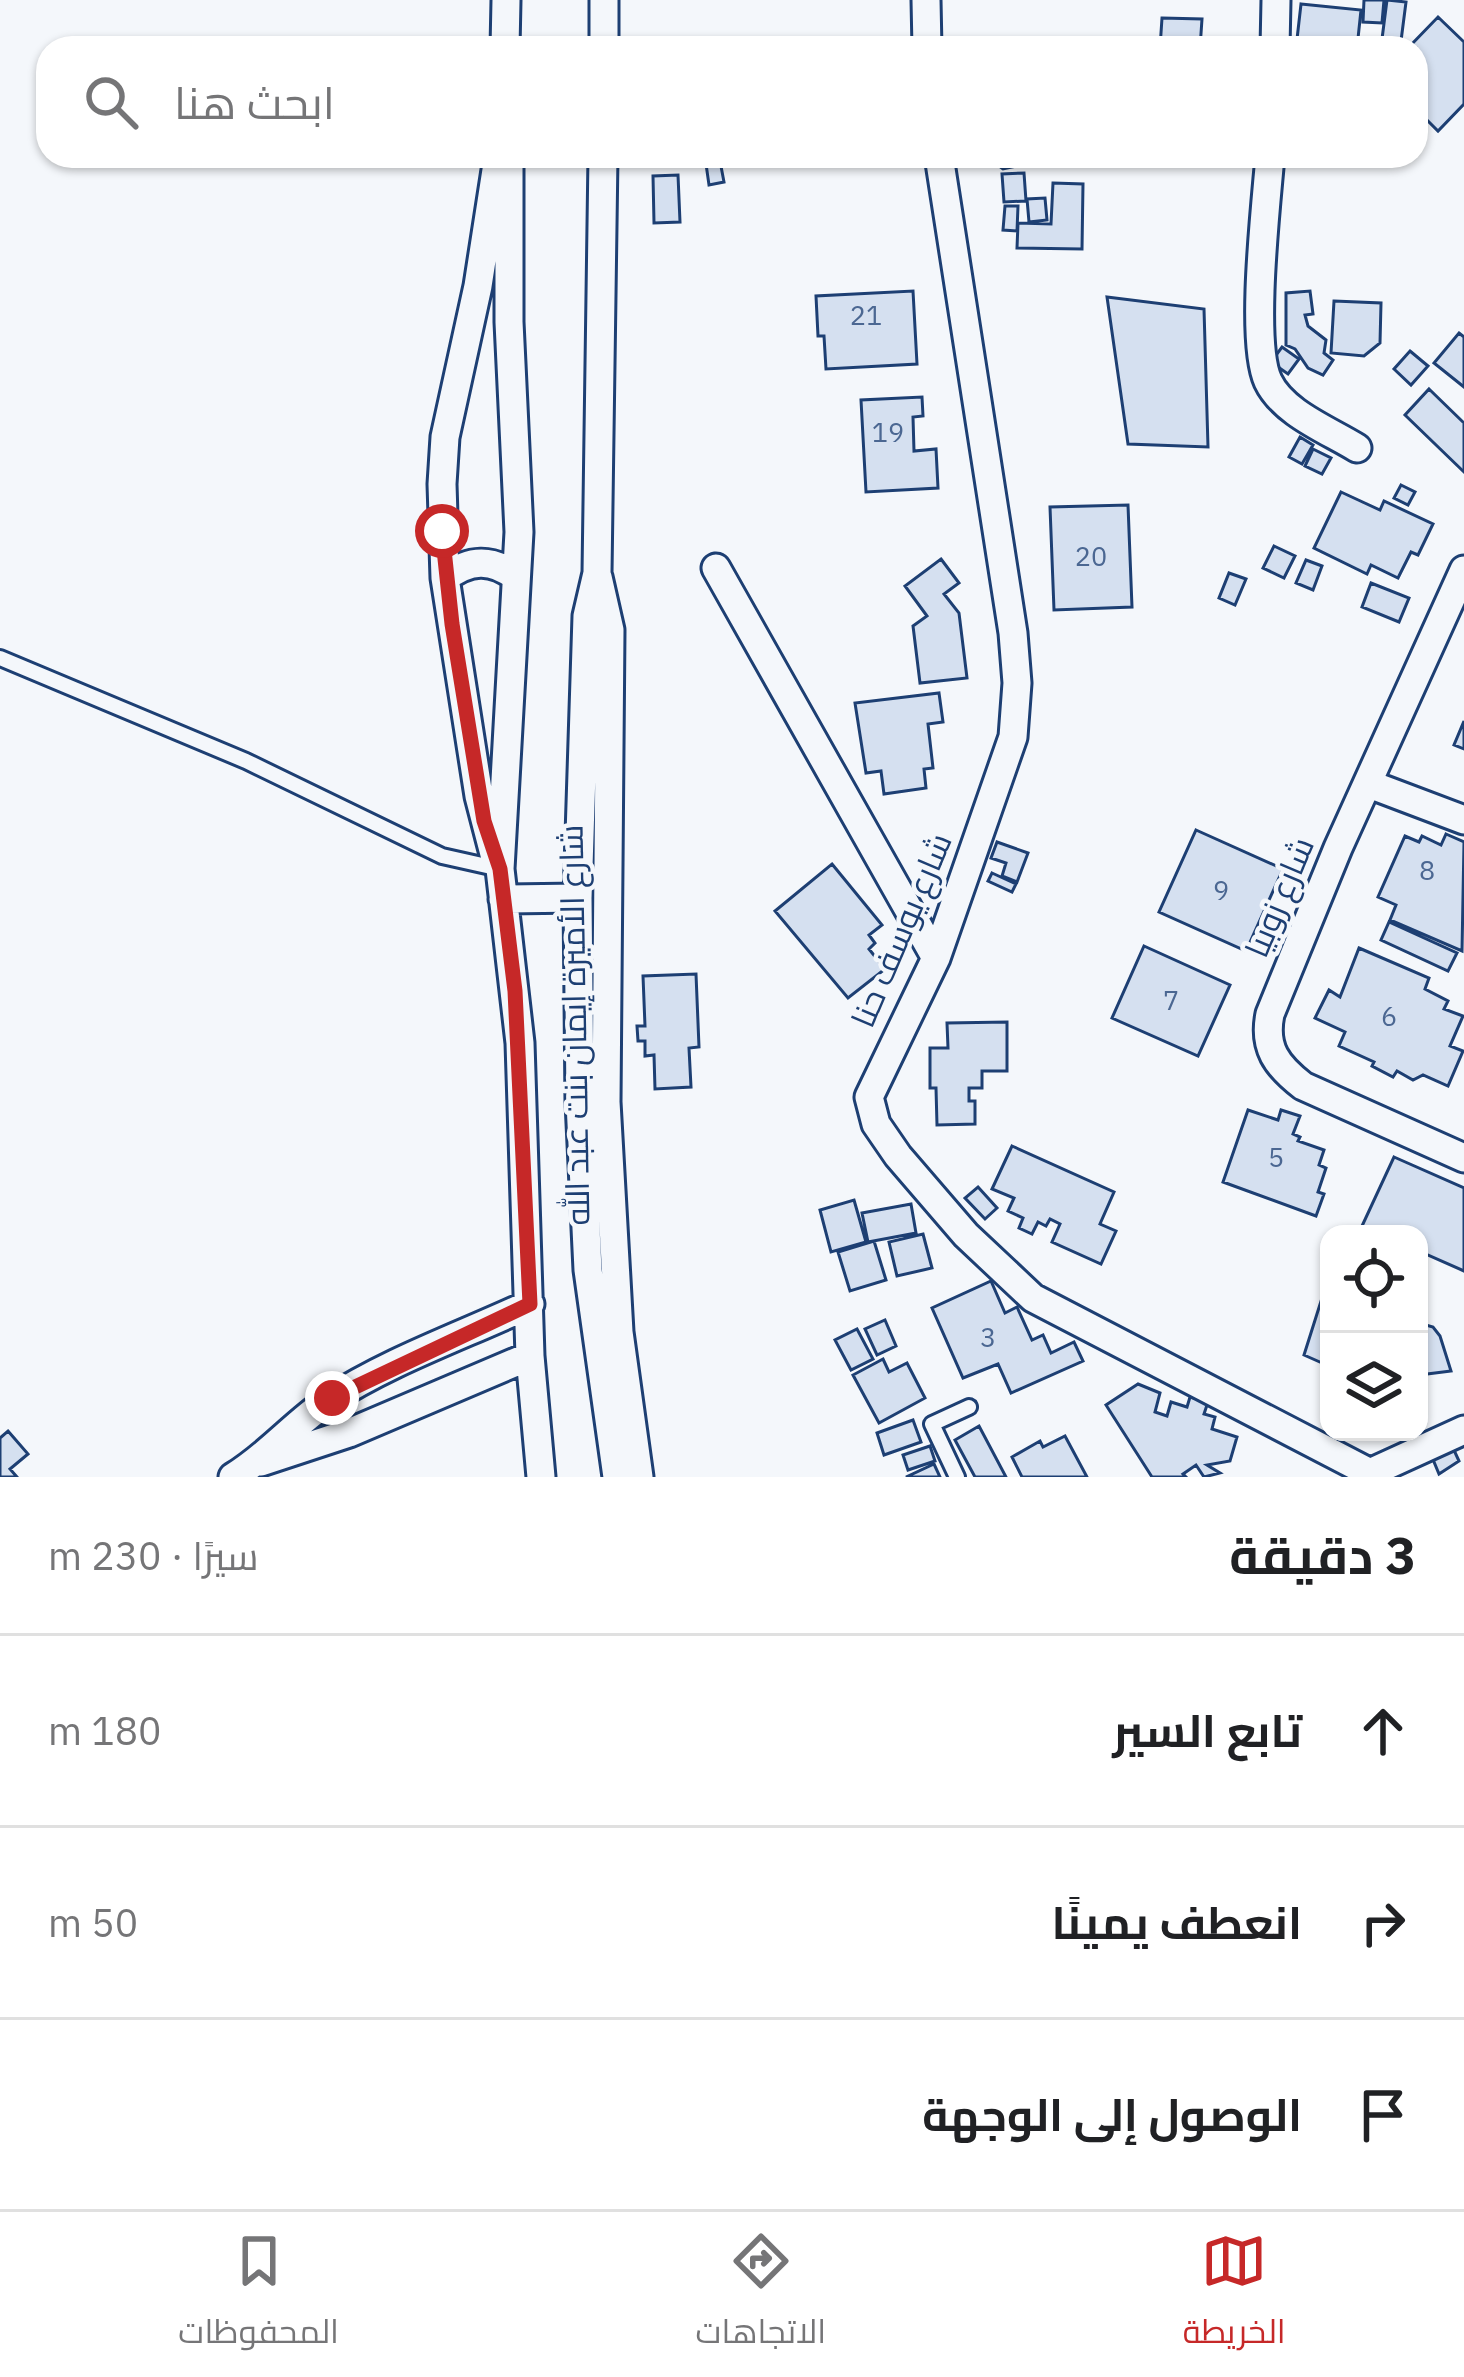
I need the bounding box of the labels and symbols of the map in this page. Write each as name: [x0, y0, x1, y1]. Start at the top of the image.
house number: 21: [850, 297, 882, 332]
house number: 19: [872, 414, 904, 449]
route start: [415, 504, 469, 558]
house number: 20: [1075, 538, 1107, 573]
street label: شارع الأميرة إيمان بنت عبد الله: [549, 824, 600, 1226]
street label: شارع يوسف حنا: [840, 826, 963, 1034]
street label: شارع زوبيا: [1234, 830, 1325, 964]
house number: 8: [1419, 852, 1435, 887]
house number: 9: [1213, 872, 1229, 907]
house number: 7: [1163, 982, 1179, 1017]
house number: 6: [1381, 998, 1397, 1033]
house number: 5: [1268, 1139, 1284, 1174]
house number: 3: [980, 1319, 996, 1354]
route end: [305, 1371, 359, 1425]

